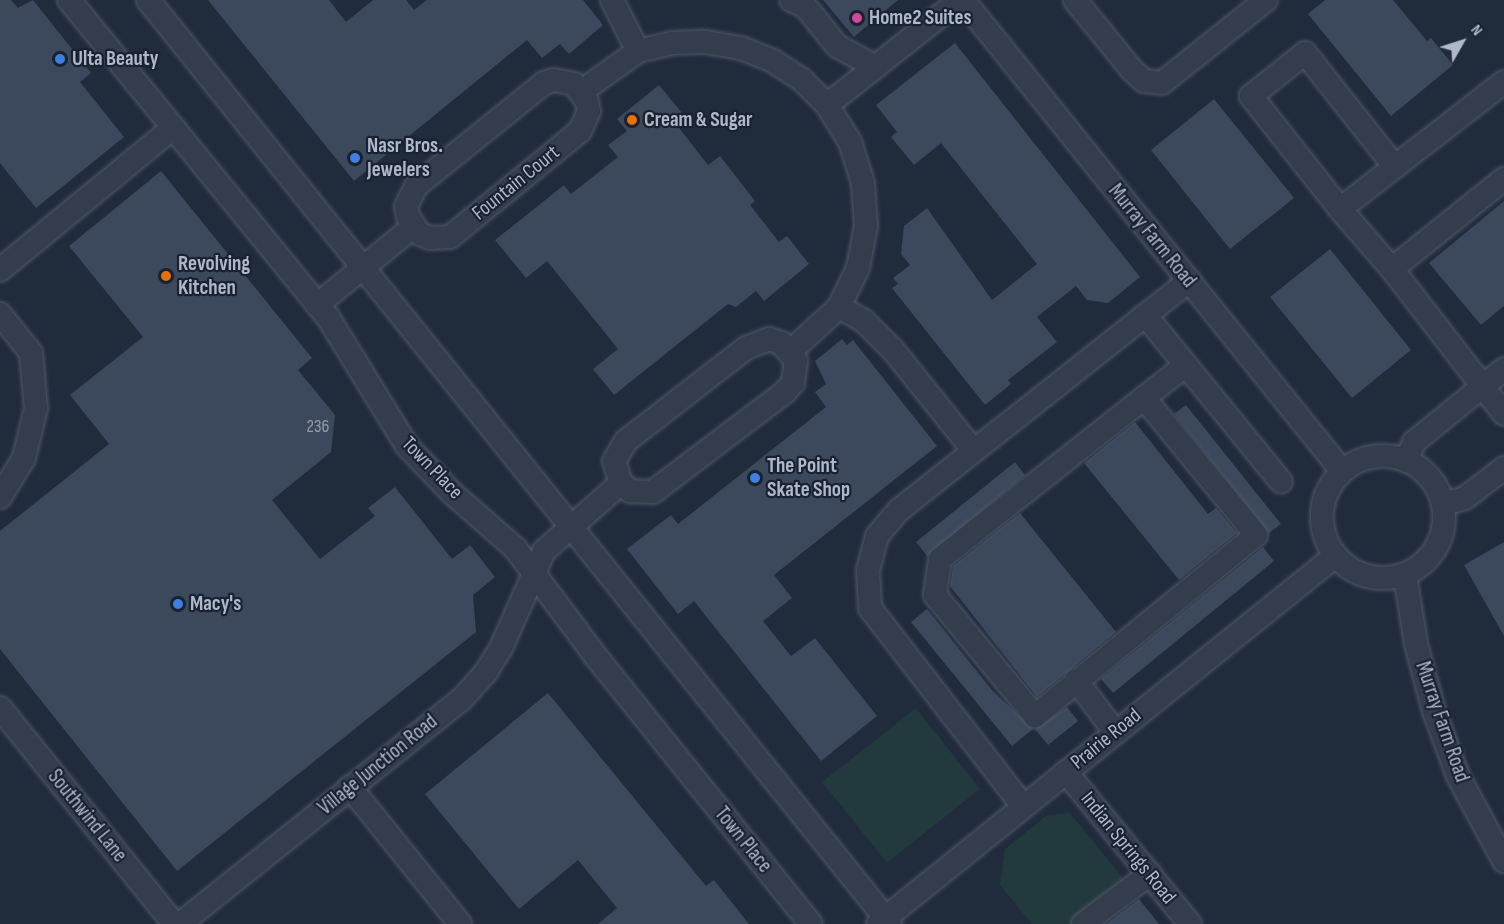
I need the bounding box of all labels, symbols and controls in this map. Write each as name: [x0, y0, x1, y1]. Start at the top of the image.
place label: Home2 Suites: [869, 5, 971, 31]
marker: Home2 Suites: [850, 11, 864, 25]
north arrow: [1432, 12, 1492, 72]
text: N: [1466, 21, 1486, 40]
place label: Ulta Beauty: [72, 46, 159, 72]
marker: Ulta Beauty: [53, 52, 67, 66]
place label: Cream & Sugar: [644, 107, 752, 133]
marker: Cream & Sugar: [625, 113, 639, 127]
place label: Nasr Bros. Jewelers: [367, 133, 443, 183]
street label: Fountain Court: [467, 140, 565, 226]
marker: Nasr Bros. Jewelers: [348, 151, 362, 165]
street label: Murray Farm Road: [1103, 179, 1201, 293]
place label: Revolving Kitchen: [178, 251, 250, 301]
marker: Revolving Kitchen: [159, 269, 173, 283]
house number: 236: [307, 416, 329, 438]
street label: Town Place: [396, 431, 468, 505]
place label: The Point Skate Shop: [767, 453, 850, 503]
marker: The Point Skate Shop: [748, 471, 762, 485]
place label: Macy's: [190, 591, 241, 617]
marker: Macy's: [171, 597, 185, 611]
street label: Murray Farm Road: [1410, 658, 1474, 786]
street label: Prairie Road: [1066, 703, 1146, 775]
street label: Village Junction Road: [313, 709, 443, 821]
street label: Southwind Lane: [42, 765, 132, 867]
street label: Indian Springs Road: [1075, 787, 1181, 909]
street label: Town Place: [709, 802, 777, 878]

